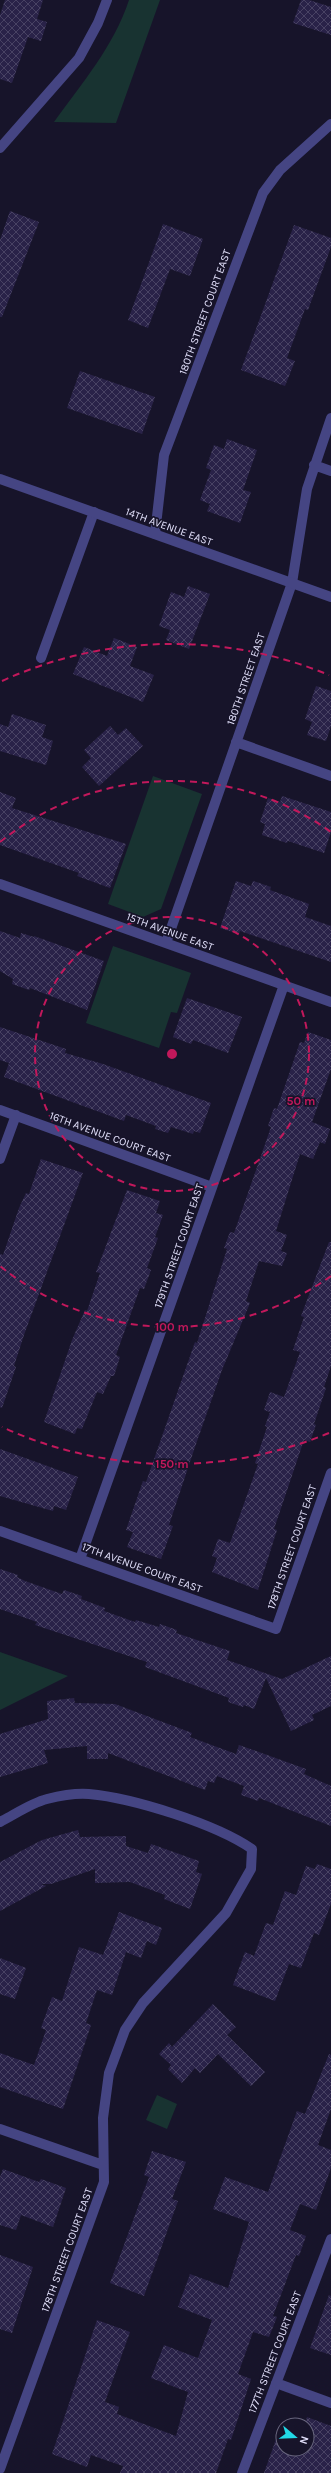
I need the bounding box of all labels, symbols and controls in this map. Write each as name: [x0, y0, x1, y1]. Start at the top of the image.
street label: 180TH STREET COURT EAST: [176, 247, 234, 376]
street label: 14TH AVENUE EAST: [124, 505, 215, 549]
street label: 180TH STREET EAST: [224, 631, 268, 727]
street label: 15TH AVENUE EAST: [125, 910, 216, 954]
centre of rings: [165, 1047, 179, 1061]
text: 50 m: [287, 1094, 316, 1108]
street label: 16TH AVENUE COURT EAST: [48, 1109, 173, 1165]
street label: 179TH STREET COURT EAST: [152, 1182, 207, 1310]
text: 100 m: [155, 1320, 189, 1334]
text: 150 m: [155, 1457, 189, 1471]
street label: 178TH STREET COURT EAST: [265, 1483, 320, 1611]
street label: 17TH AVENUE COURT EAST: [80, 1540, 204, 1596]
street label: 178TH STREET COURT EAST: [38, 2186, 96, 2314]
street label: 177TH STREET COURT EAST: [246, 2289, 304, 2415]
north arrow: [275, 2417, 315, 2457]
text: N: [297, 2434, 311, 2446]

